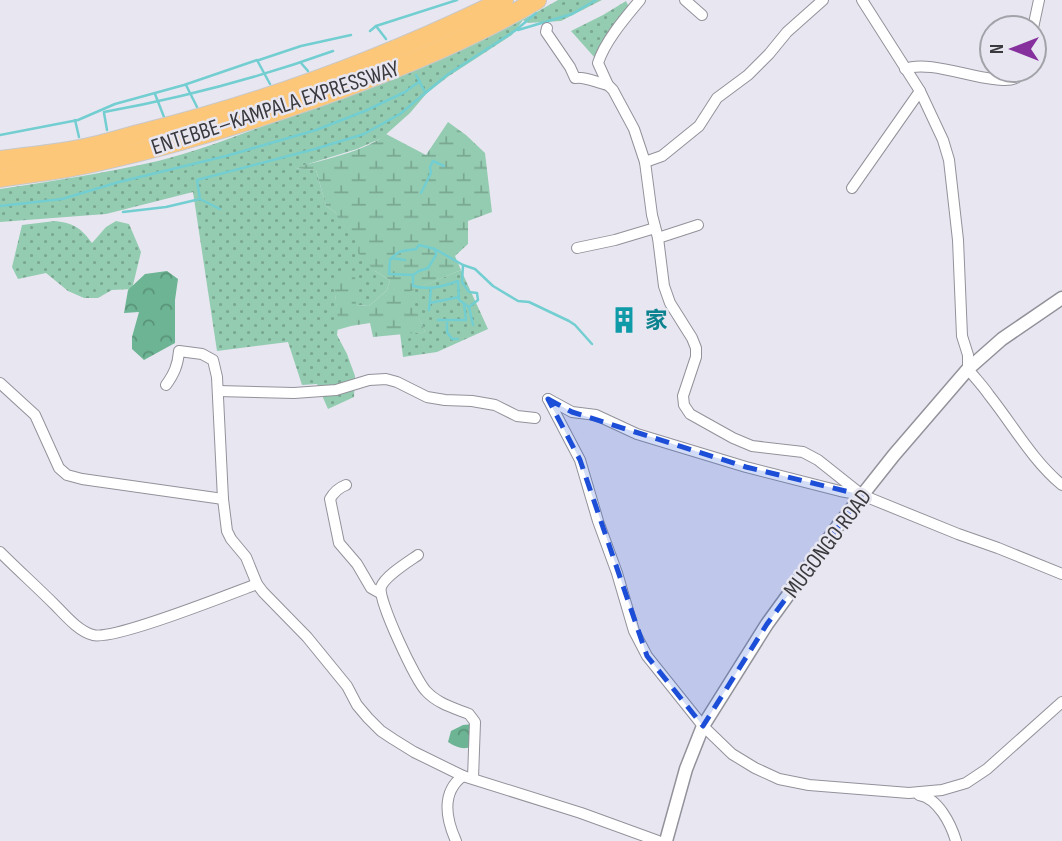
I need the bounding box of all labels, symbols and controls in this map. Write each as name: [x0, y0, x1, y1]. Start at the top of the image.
north arrow: [978, 14, 1048, 84]
text: N: [986, 44, 1009, 54]
street label: ENTEBBE–KAMPALA EXPRESSWAY: [148, 54, 403, 161]
building icon: 家: [609, 305, 639, 335]
place label: 家: [645, 307, 668, 335]
street label: MUGONGO ROAD: [778, 484, 878, 604]

